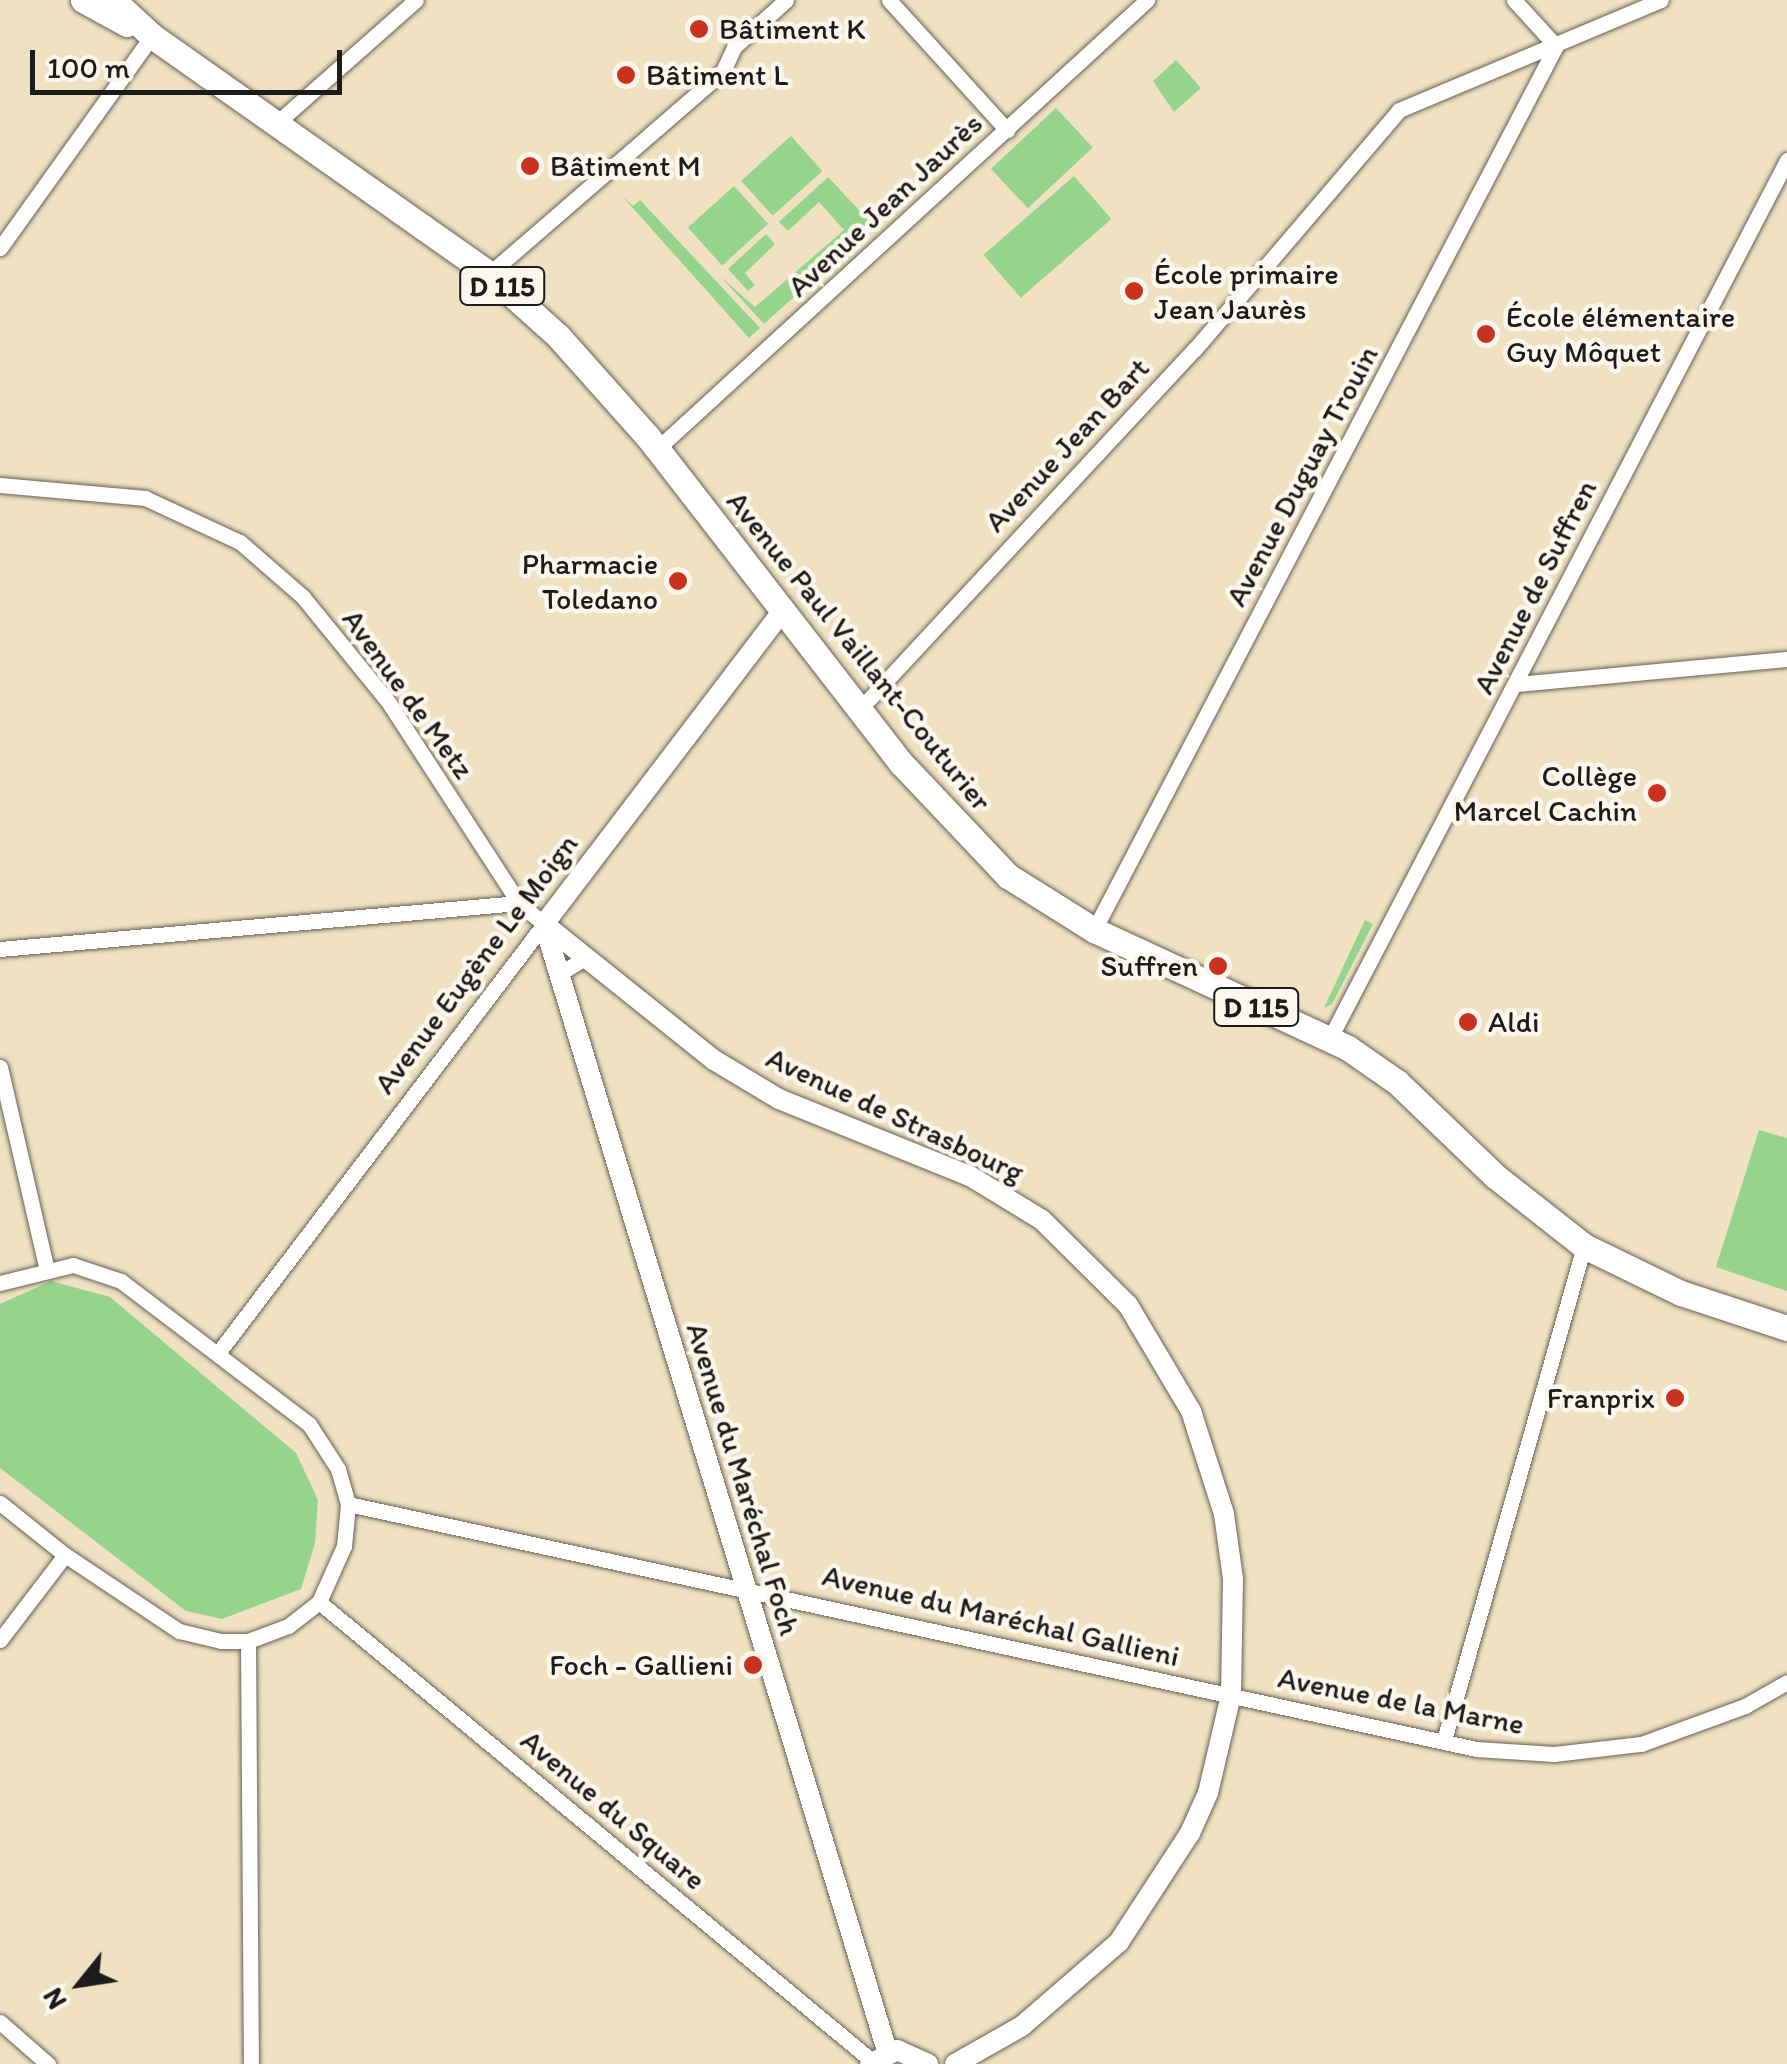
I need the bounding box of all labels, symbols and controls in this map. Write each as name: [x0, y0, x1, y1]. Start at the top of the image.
place label: Bâtiment K: [719, 11, 865, 47]
marker: Bâtiment K: [688, 18, 710, 40]
scale bar: [35, 30, 348, 92]
text: 100 m: [47, 49, 130, 86]
place label: Bâtiment L: [646, 57, 788, 93]
marker: Bâtiment L: [615, 64, 637, 86]
street label: Avenue Jean Jaurès: [780, 105, 990, 305]
place label: Bâtiment M: [550, 148, 701, 184]
marker: Bâtiment M: [519, 155, 541, 177]
place label: École primaire Jean Jaurès: [1154, 256, 1338, 326]
road number: D 115: [457, 263, 547, 309]
marker: École primaire Jean Jaurès: [1123, 280, 1145, 302]
place label: École élémentaire Guy Môquet: [1506, 299, 1733, 370]
marker: École élémentaire Guy Môquet: [1475, 323, 1497, 345]
street label: Avenue Duguay Trouin: [1219, 341, 1385, 611]
street label: Avenue Jean Bart: [977, 350, 1157, 540]
street label: Avenue de Suffren: [1466, 474, 1604, 700]
street label: Avenue Paul Vaillant-Couturier: [719, 484, 999, 818]
place label: Pharmacie Toledano: [522, 546, 658, 616]
marker: Pharmacie Toledano: [667, 570, 689, 592]
street label: Avenue de Metz: [334, 602, 482, 786]
place label: Collège Marcel Cachin: [1454, 758, 1637, 828]
marker: Collège Marcel Cachin: [1646, 782, 1668, 804]
street label: Avenue Eugène Le Moign: [367, 828, 585, 1100]
place label: Suffren: [1101, 948, 1198, 984]
marker: Suffren: [1207, 955, 1229, 977]
road number: D 115: [1211, 984, 1301, 1030]
place label: Aldi: [1488, 1004, 1539, 1040]
marker: Aldi: [1457, 1011, 1479, 1033]
street label: Avenue de Strasbourg: [760, 1039, 1030, 1191]
street label: Avenue du Maréchal Foch: [678, 1318, 808, 1640]
place label: Franprix: [1547, 1380, 1655, 1416]
marker: Franprix: [1664, 1387, 1686, 1409]
street label: Avenue du Maréchal Gallieni: [819, 1557, 1183, 1675]
place label: Foch - Gallieni: [548, 1647, 733, 1683]
marker: Foch - Gallieni: [742, 1654, 764, 1676]
street label: Avenue de la Marne: [1275, 1659, 1527, 1743]
street label: Avenue du Square: [513, 1722, 713, 1898]
north arrow: [30, 1934, 130, 2034]
text: N: [35, 1982, 73, 2016]

